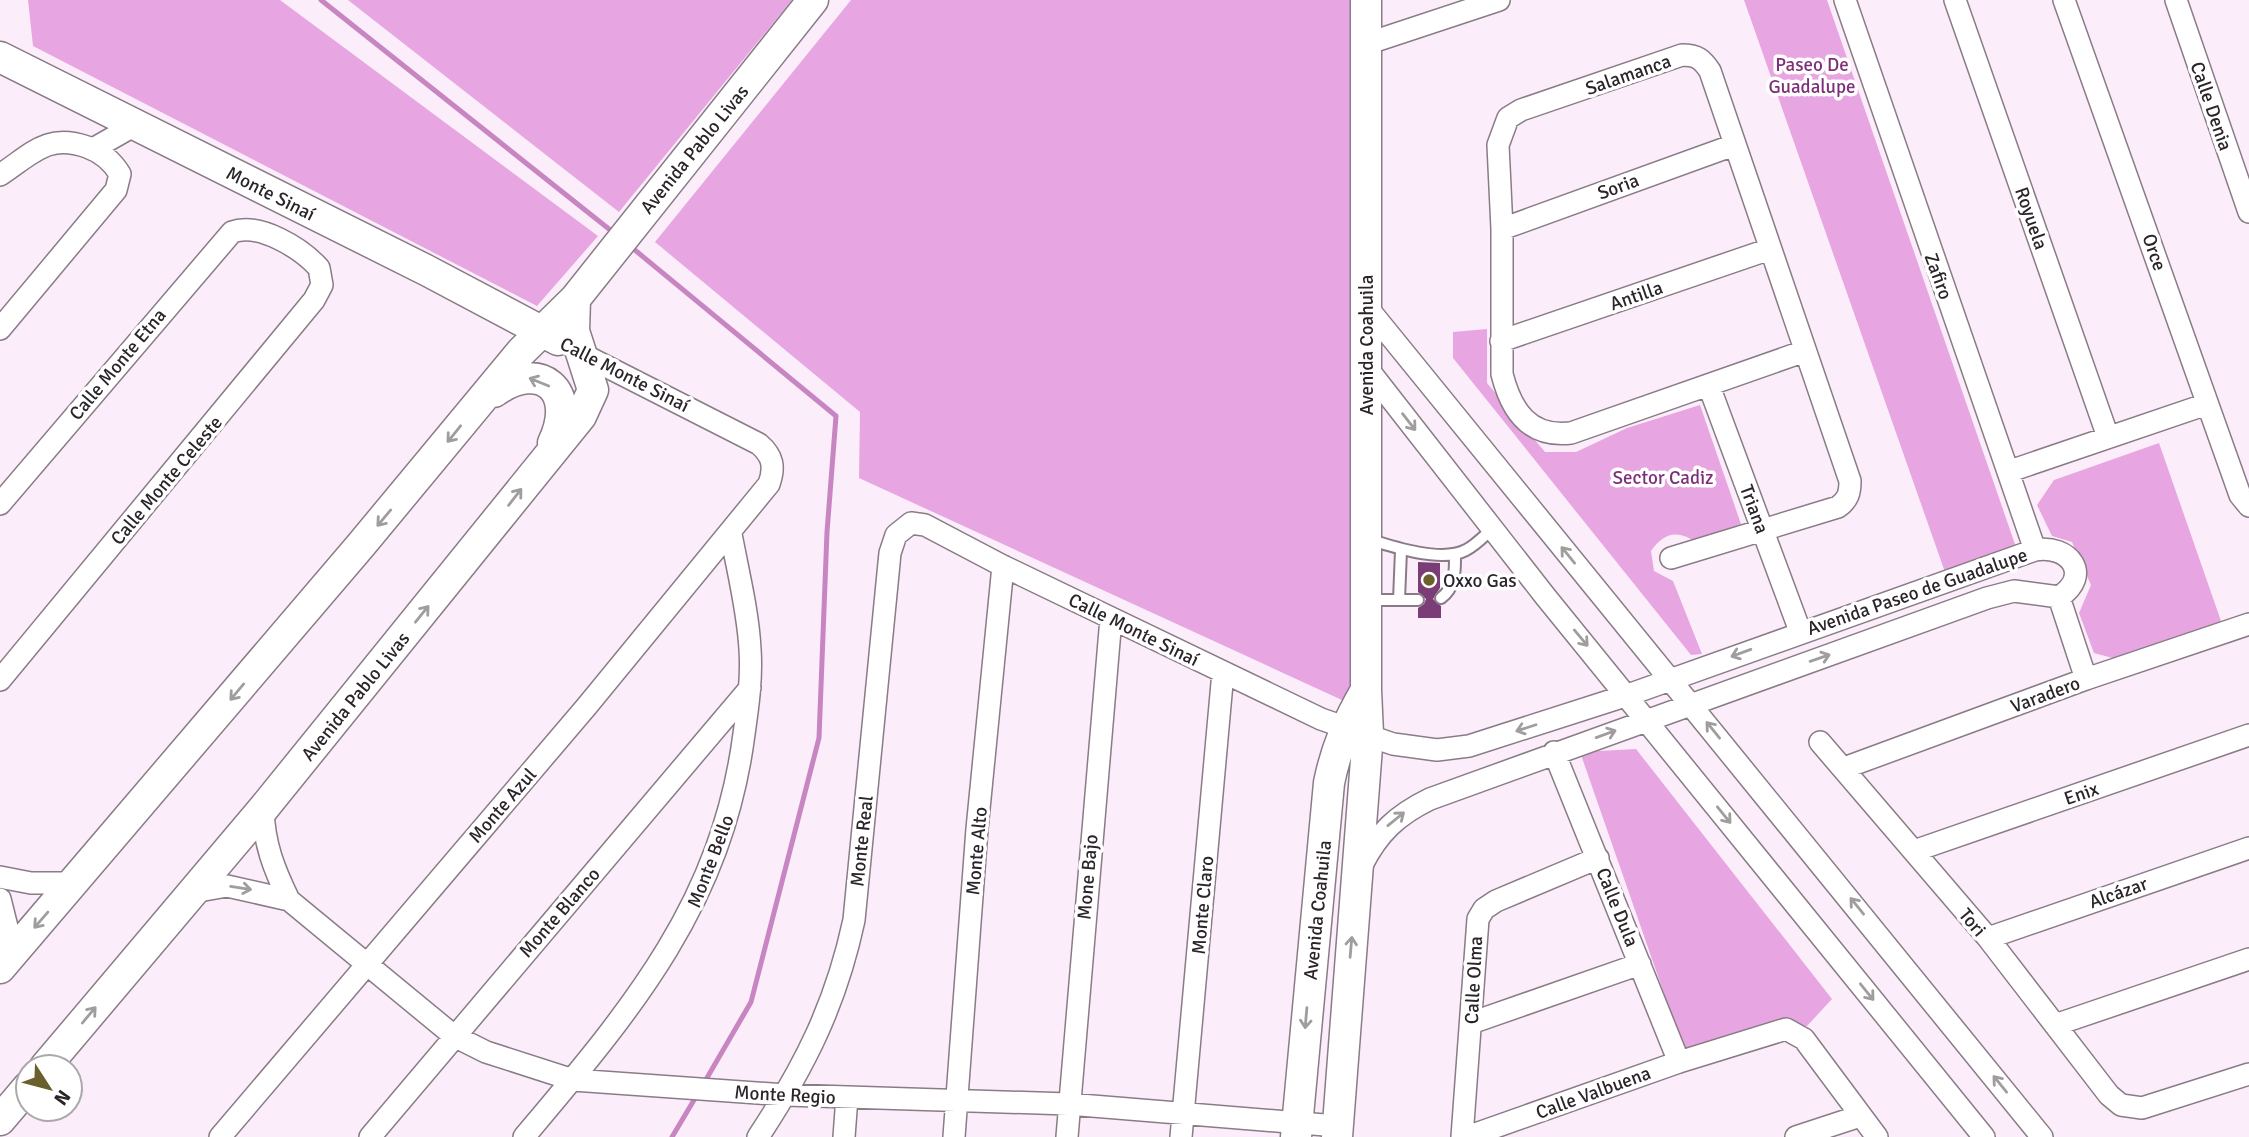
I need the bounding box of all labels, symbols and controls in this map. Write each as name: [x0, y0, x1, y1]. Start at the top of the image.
street label: Salamanca: [1582, 49, 1674, 101]
park label: Paseo De Guadalupe: [1768, 53, 1856, 99]
street label: Calle Denia: [2185, 59, 2237, 154]
street label: Avenida Pablo Livas: [635, 80, 754, 219]
street label: Monte Sinaí: [222, 161, 320, 227]
street label: Soria: [1594, 168, 1642, 205]
street label: Royuela: [2009, 184, 2053, 253]
street label: Orce: [2137, 231, 2172, 274]
street label: Zafiro: [1919, 250, 1958, 303]
street label: Avenida Coahuila: [1355, 275, 1379, 415]
street label: Antilla: [1607, 276, 1666, 316]
street label: Calle Monte Etna: [64, 304, 171, 425]
street label: Calle Monte Sinaí: [556, 332, 694, 418]
one-way arrow: [529, 374, 550, 387]
street label: Calle Monte Celeste: [106, 411, 228, 550]
one-way arrow: [1401, 412, 1416, 431]
one-way arrow: [447, 424, 462, 442]
park label: Sector Cadiz: [1612, 466, 1714, 490]
street label: Triana: [1734, 481, 1774, 537]
one-way arrow: [507, 489, 522, 507]
one-way arrow: [376, 509, 392, 527]
street label: Avenida Paseo de Guadalupe: [1804, 543, 2031, 641]
one-way arrow: [1561, 546, 1576, 564]
place label: Oxxo Gas: [1443, 569, 1517, 593]
marker: Oxxo Gas: [1421, 572, 1437, 588]
street label: Calle Monte Sinaí: [1064, 588, 1203, 672]
one-way arrow: [414, 605, 430, 623]
street label: Avenida Pablo Livas: [296, 627, 415, 766]
one-way arrow: [1573, 629, 1588, 647]
one-way arrow: [1730, 648, 1752, 660]
one-way arrow: [1809, 651, 1831, 663]
street label: Varadero: [2007, 671, 2084, 719]
one-way arrow: [229, 682, 245, 700]
one-way arrow: [1705, 722, 1721, 740]
one-way arrow: [1515, 723, 1537, 735]
one-way arrow: [1594, 726, 1616, 739]
street label: Monte Azul: [464, 763, 542, 848]
street label: Enix: [2061, 777, 2102, 811]
street label: Monte Real: [845, 794, 879, 888]
one-way arrow: [1716, 805, 1732, 823]
street label: Monte Alto: [961, 806, 993, 896]
street label: Monte Bello: [682, 811, 740, 911]
one-way arrow: [1386, 812, 1404, 827]
street label: Mone Bajo: [1072, 833, 1104, 921]
street label: Avenida Coahuila: [1299, 839, 1337, 981]
street label: Monte Claro: [1187, 855, 1219, 955]
street label: Monte Blanco: [514, 863, 605, 963]
street label: Calle Dula: [1590, 864, 1644, 951]
street label: Alcázar: [2086, 872, 2151, 914]
one-way arrow: [230, 882, 252, 895]
one-way arrow: [1849, 898, 1865, 916]
street label: Tori: [1953, 903, 1991, 942]
one-way arrow: [34, 911, 50, 929]
street label: Calle Olma: [1460, 935, 1488, 1025]
one-way arrow: [1345, 936, 1358, 959]
one-way arrow: [1859, 983, 1874, 1001]
one-way arrow: [81, 1006, 97, 1024]
one-way arrow: [1299, 1007, 1312, 1029]
north arrow: [14, 1053, 84, 1123]
street label: Calle Valbuena: [1533, 1061, 1654, 1125]
one-way arrow: [1992, 1075, 2007, 1093]
street label: Monte Regio: [734, 1080, 836, 1110]
text: N: [48, 1085, 76, 1110]

